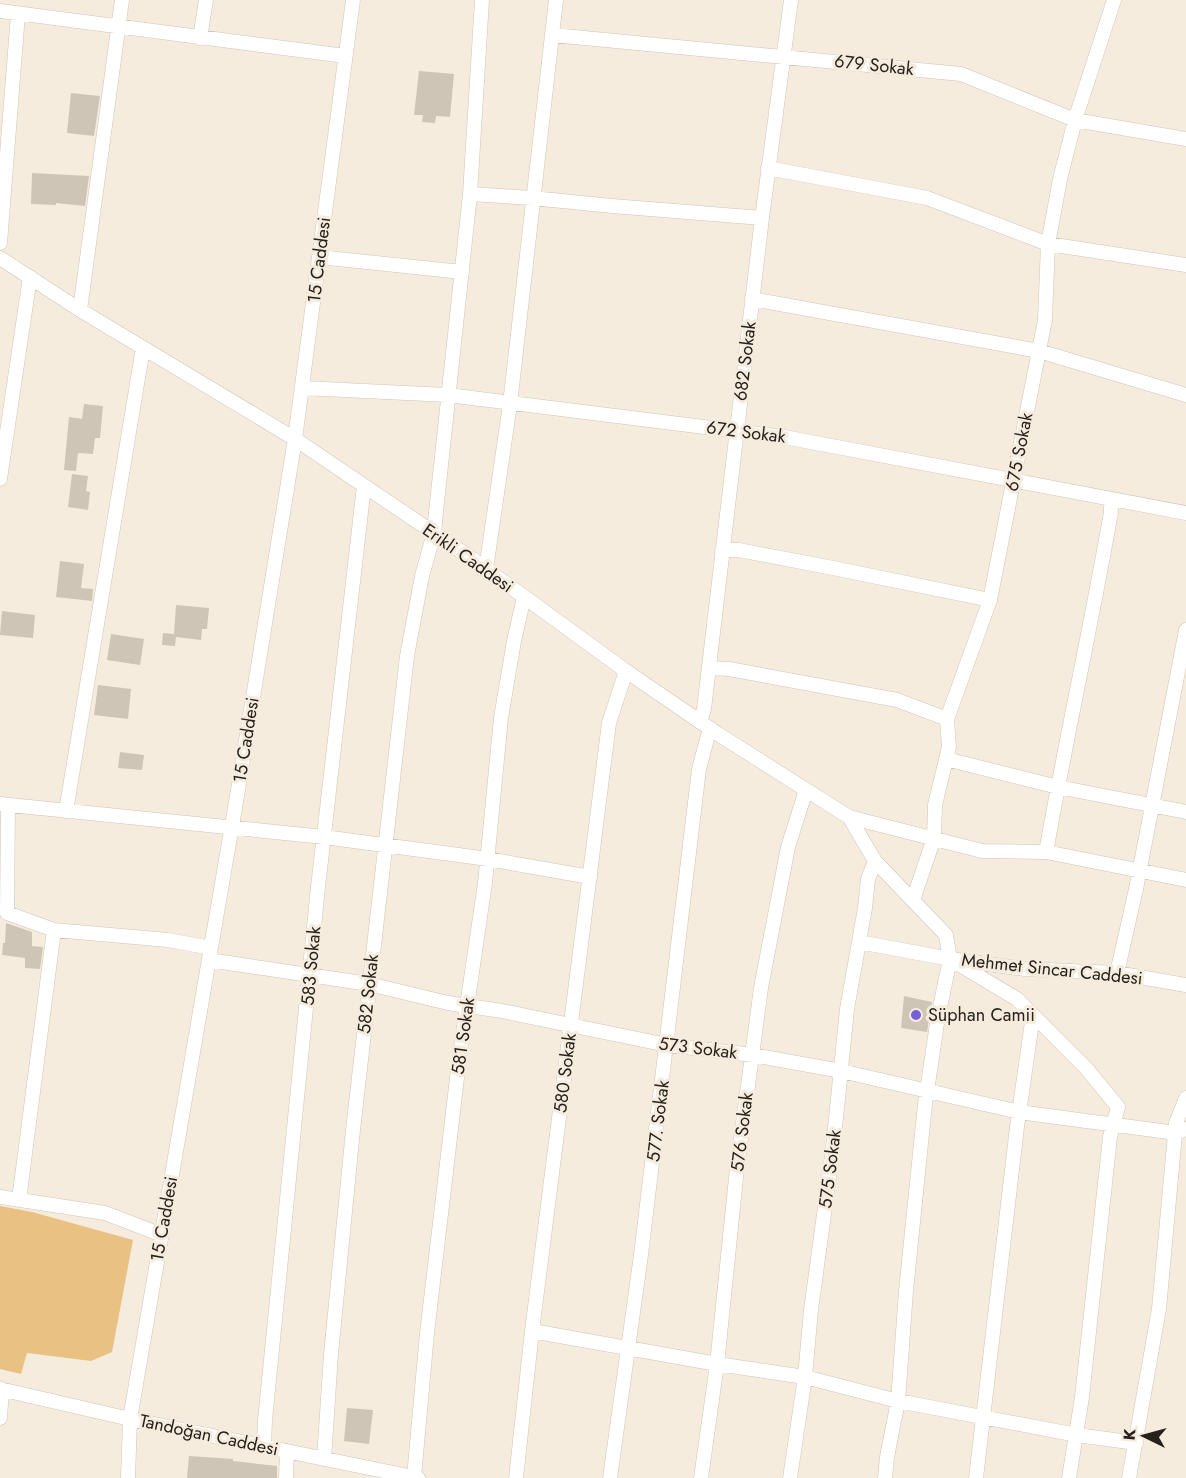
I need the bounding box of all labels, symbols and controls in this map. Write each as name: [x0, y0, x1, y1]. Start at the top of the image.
street label: 679 Sokak: [833, 48, 915, 82]
street label: 15 Caddesi: [301, 216, 337, 304]
street label: 682 Sokak: [727, 320, 763, 402]
street label: 675 Sokak: [999, 410, 1039, 494]
street label: 672 Sokak: [705, 414, 787, 450]
street label: Erikli Caddesi: [417, 517, 519, 599]
street label: 15 Caddesi: [226, 695, 266, 785]
street label: 583 Sokak: [295, 925, 327, 1007]
street label: Mehmet Sincar Caddesi: [960, 947, 1144, 991]
street label: 582 Sokak: [351, 953, 385, 1035]
street label: 581 Sokak: [445, 996, 481, 1076]
place label: Süphan Camii: [928, 1002, 1035, 1028]
marker: Süphan Camii: [909, 1008, 923, 1022]
street label: 573 Sokak: [657, 1030, 739, 1066]
street label: 580 Sokak: [547, 1031, 583, 1114]
street label: 577. Sokak: [640, 1079, 676, 1163]
street label: 576 Sokak: [724, 1091, 760, 1173]
street label: 575 Sokak: [812, 1128, 848, 1210]
street label: 15 Caddesi: [144, 1174, 184, 1264]
north arrow: [1114, 1406, 1174, 1466]
street label: Tandoğan Caddesi: [137, 1408, 281, 1462]
text: K: [1118, 1427, 1142, 1441]

